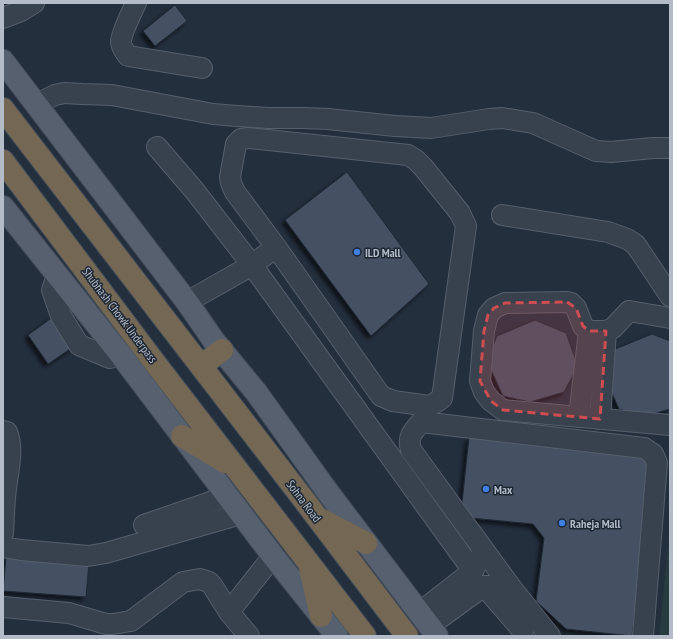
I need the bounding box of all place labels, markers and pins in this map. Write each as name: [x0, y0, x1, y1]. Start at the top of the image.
place label: ILD Mall: [365, 245, 401, 260]
marker: ILD Mall: [352, 247, 362, 257]
place label: Max: [494, 482, 513, 497]
marker: Max: [481, 484, 491, 494]
place label: Raheja Mall: [570, 516, 620, 531]
marker: Raheja Mall: [557, 518, 567, 528]

